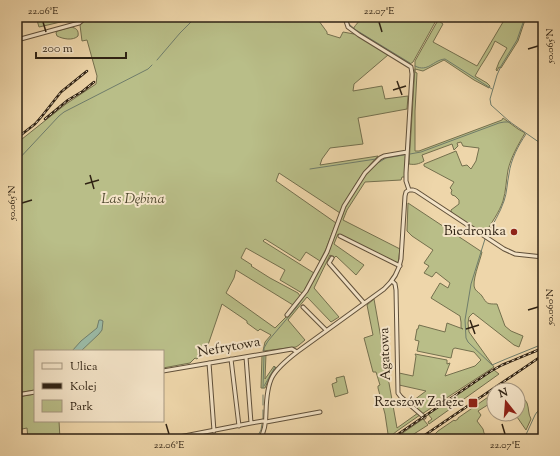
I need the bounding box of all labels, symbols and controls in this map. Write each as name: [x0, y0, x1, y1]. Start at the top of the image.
text: 22.06°E: [28, 4, 58, 19]
text: 22.07°E: [364, 4, 394, 19]
text: 50.065°N: [543, 29, 558, 64]
scale bar: [36, 34, 126, 60]
text: 200 m: [42, 40, 73, 58]
text: 50.065°N: [5, 186, 20, 221]
park label: Las Dębina: [101, 190, 165, 210]
place label: Biedronka: [444, 222, 507, 242]
marker: Biedronka: [509, 227, 519, 237]
text: 50.060°N: [543, 289, 558, 326]
street label: Agatowa: [375, 327, 397, 381]
street label: Nefrytowa: [196, 333, 263, 363]
legend: [34, 350, 164, 422]
text: Ulica: [70, 358, 98, 376]
text: Kolej: [70, 378, 97, 396]
north arrow: [486, 382, 526, 422]
text: N: [496, 384, 510, 403]
place label: Rzeszów Załęże: [374, 393, 464, 413]
marker: Rzeszów Załęże: [467, 397, 479, 409]
text: Park: [70, 398, 93, 416]
text: 22.06°E: [154, 438, 184, 453]
text: 22.07°E: [490, 438, 520, 453]

